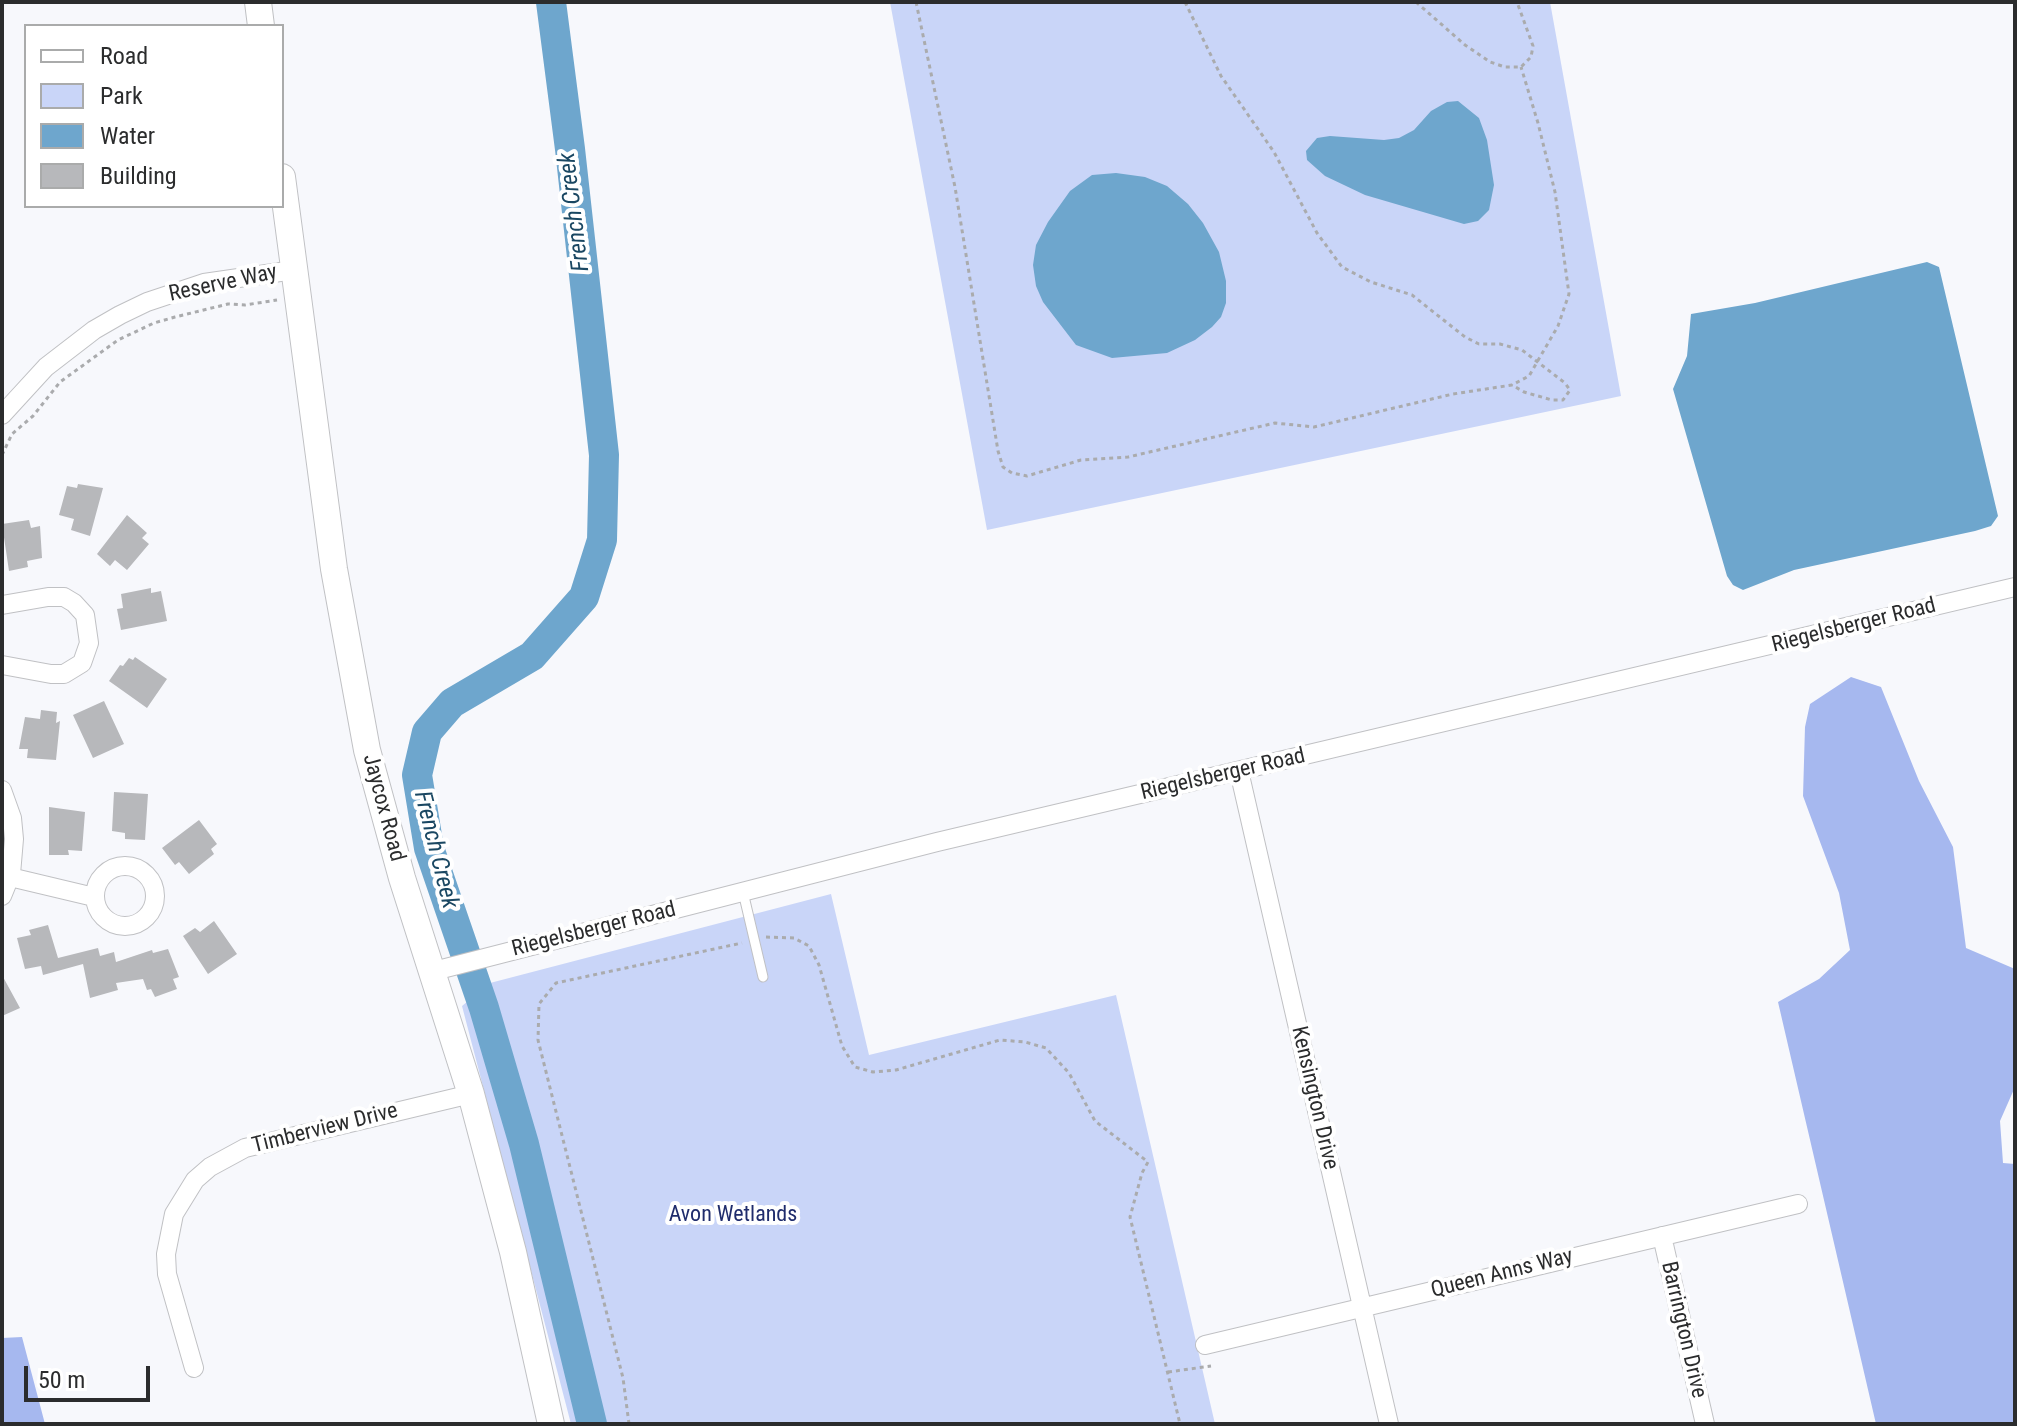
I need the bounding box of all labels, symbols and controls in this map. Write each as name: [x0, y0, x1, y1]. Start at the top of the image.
legend: [24, 24, 284, 208]
text: Road: [100, 42, 148, 70]
text: Park: [100, 82, 143, 110]
text: Water: [100, 122, 155, 150]
water label: French Creek: [553, 151, 597, 273]
text: Building: [100, 162, 177, 190]
street label: Reserve Way: [167, 260, 279, 308]
street label: Riegelsberger Road: [1769, 593, 1939, 659]
street label: Riegelsberger Road: [1138, 743, 1308, 807]
street label: Jaycox Road: [356, 752, 410, 864]
water label: French Creek: [407, 788, 463, 912]
street label: Riegelsberger Road: [509, 897, 679, 963]
street label: Kensington Drive: [1285, 1024, 1343, 1172]
street label: Timberview Drive: [249, 1098, 401, 1160]
park label: Avon Wetlands: [669, 1202, 797, 1228]
street label: Queen Anns Way: [1428, 1244, 1576, 1304]
street label: Barrington Drive: [1654, 1259, 1712, 1401]
scale bar: [28, 1350, 154, 1400]
text: 50 m: [38, 1366, 85, 1394]

